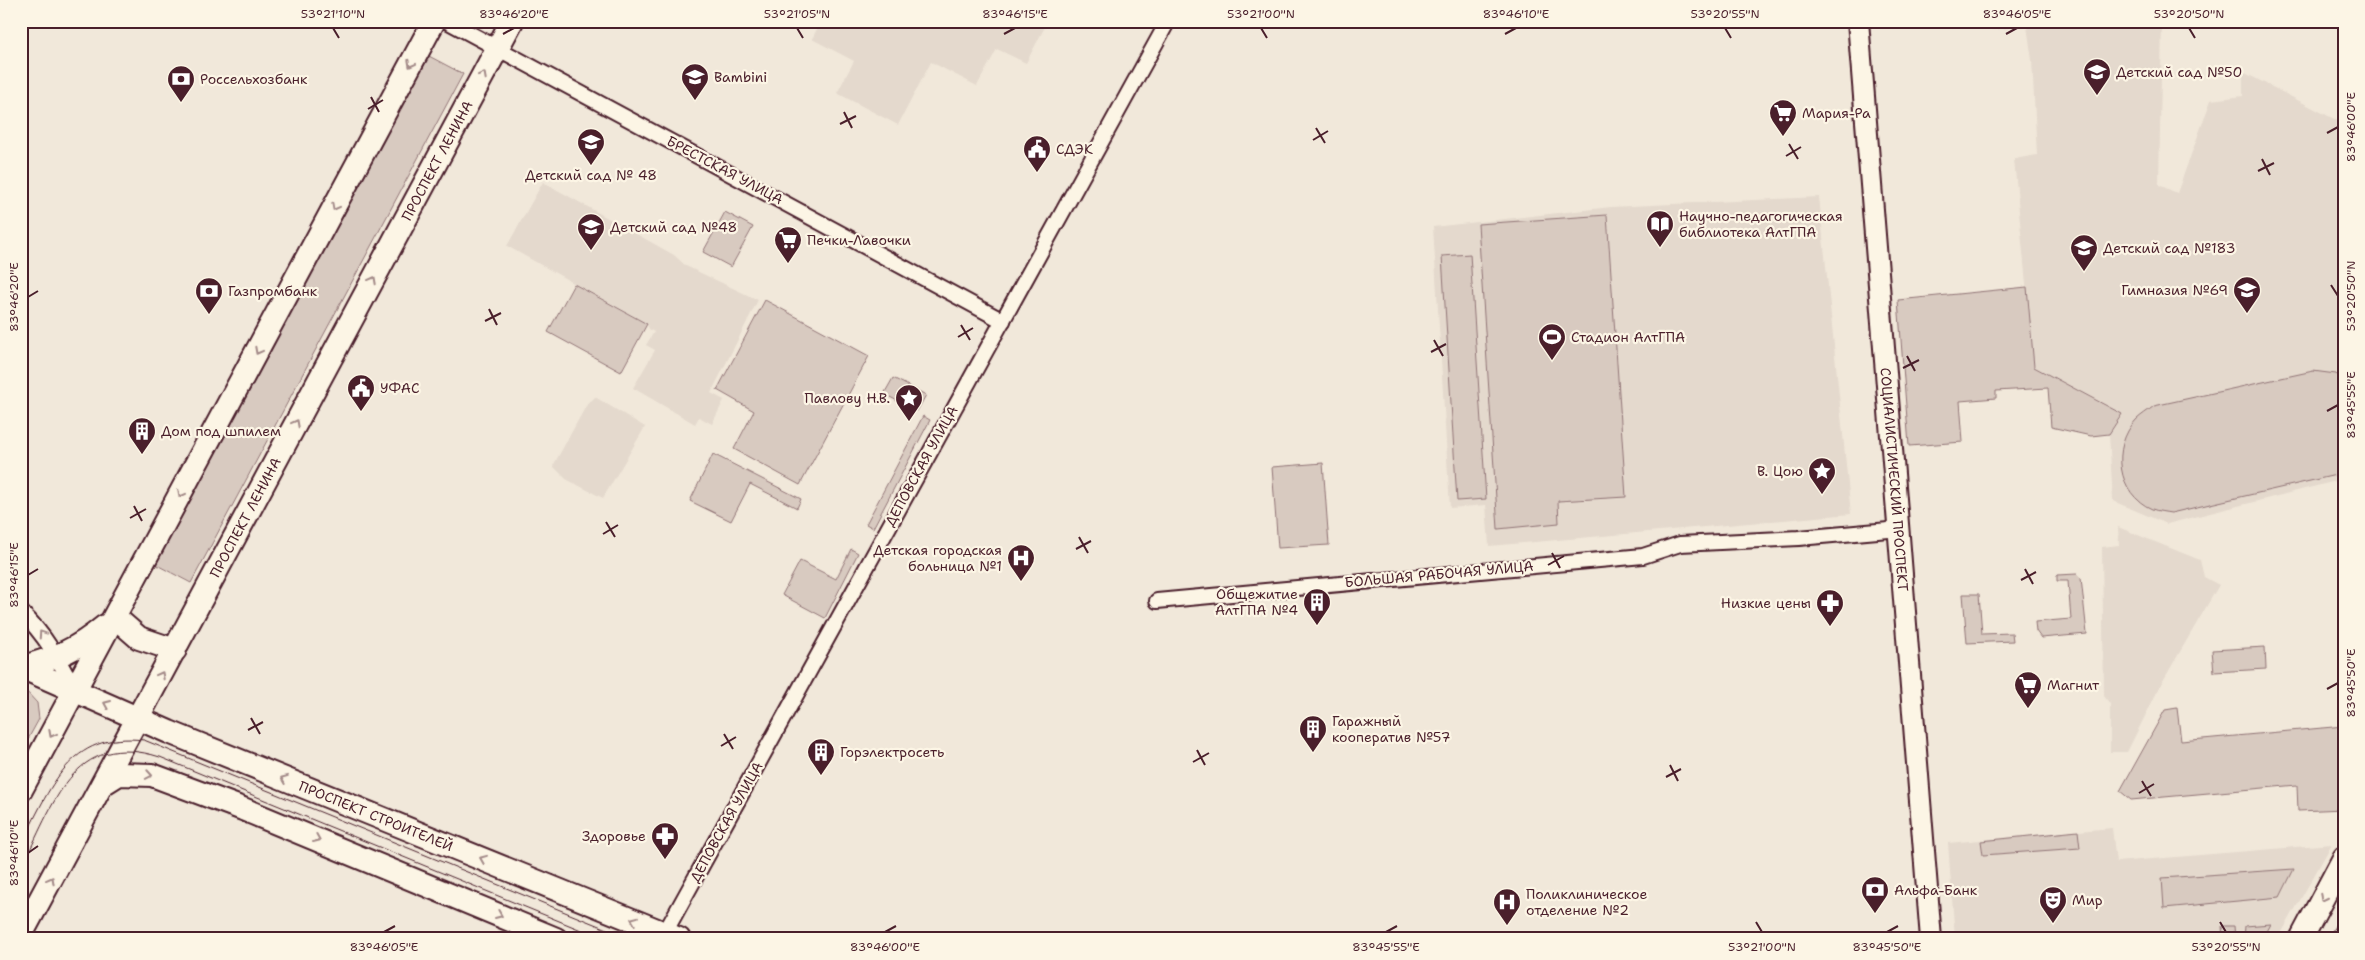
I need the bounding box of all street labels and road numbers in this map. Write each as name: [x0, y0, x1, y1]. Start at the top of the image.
street label: ПРОСПЕКТ ЛЕНИНА: [397, 97, 477, 224]
street label: БРЕСТСКАЯ УЛИЦА: [664, 132, 786, 208]
street label: СОЦИАЛИСТИЧЕСКИЙ ПРОСПЕКТ: [1877, 367, 1912, 592]
street label: ДЕПОВСКАЯ УЛИЦА: [880, 403, 962, 529]
street label: ПРОСПЕКТ ЛЕНИНА: [206, 454, 285, 581]
street label: БОЛЬШАЯ РАБОЧАЯ УЛИЦА: [1344, 557, 1534, 591]
street label: ДЕПОВСКАЯ УЛИЦА: [685, 759, 767, 885]
street label: ПРОСПЕКТ СТРОИТЕЛЕЙ: [296, 777, 456, 855]

